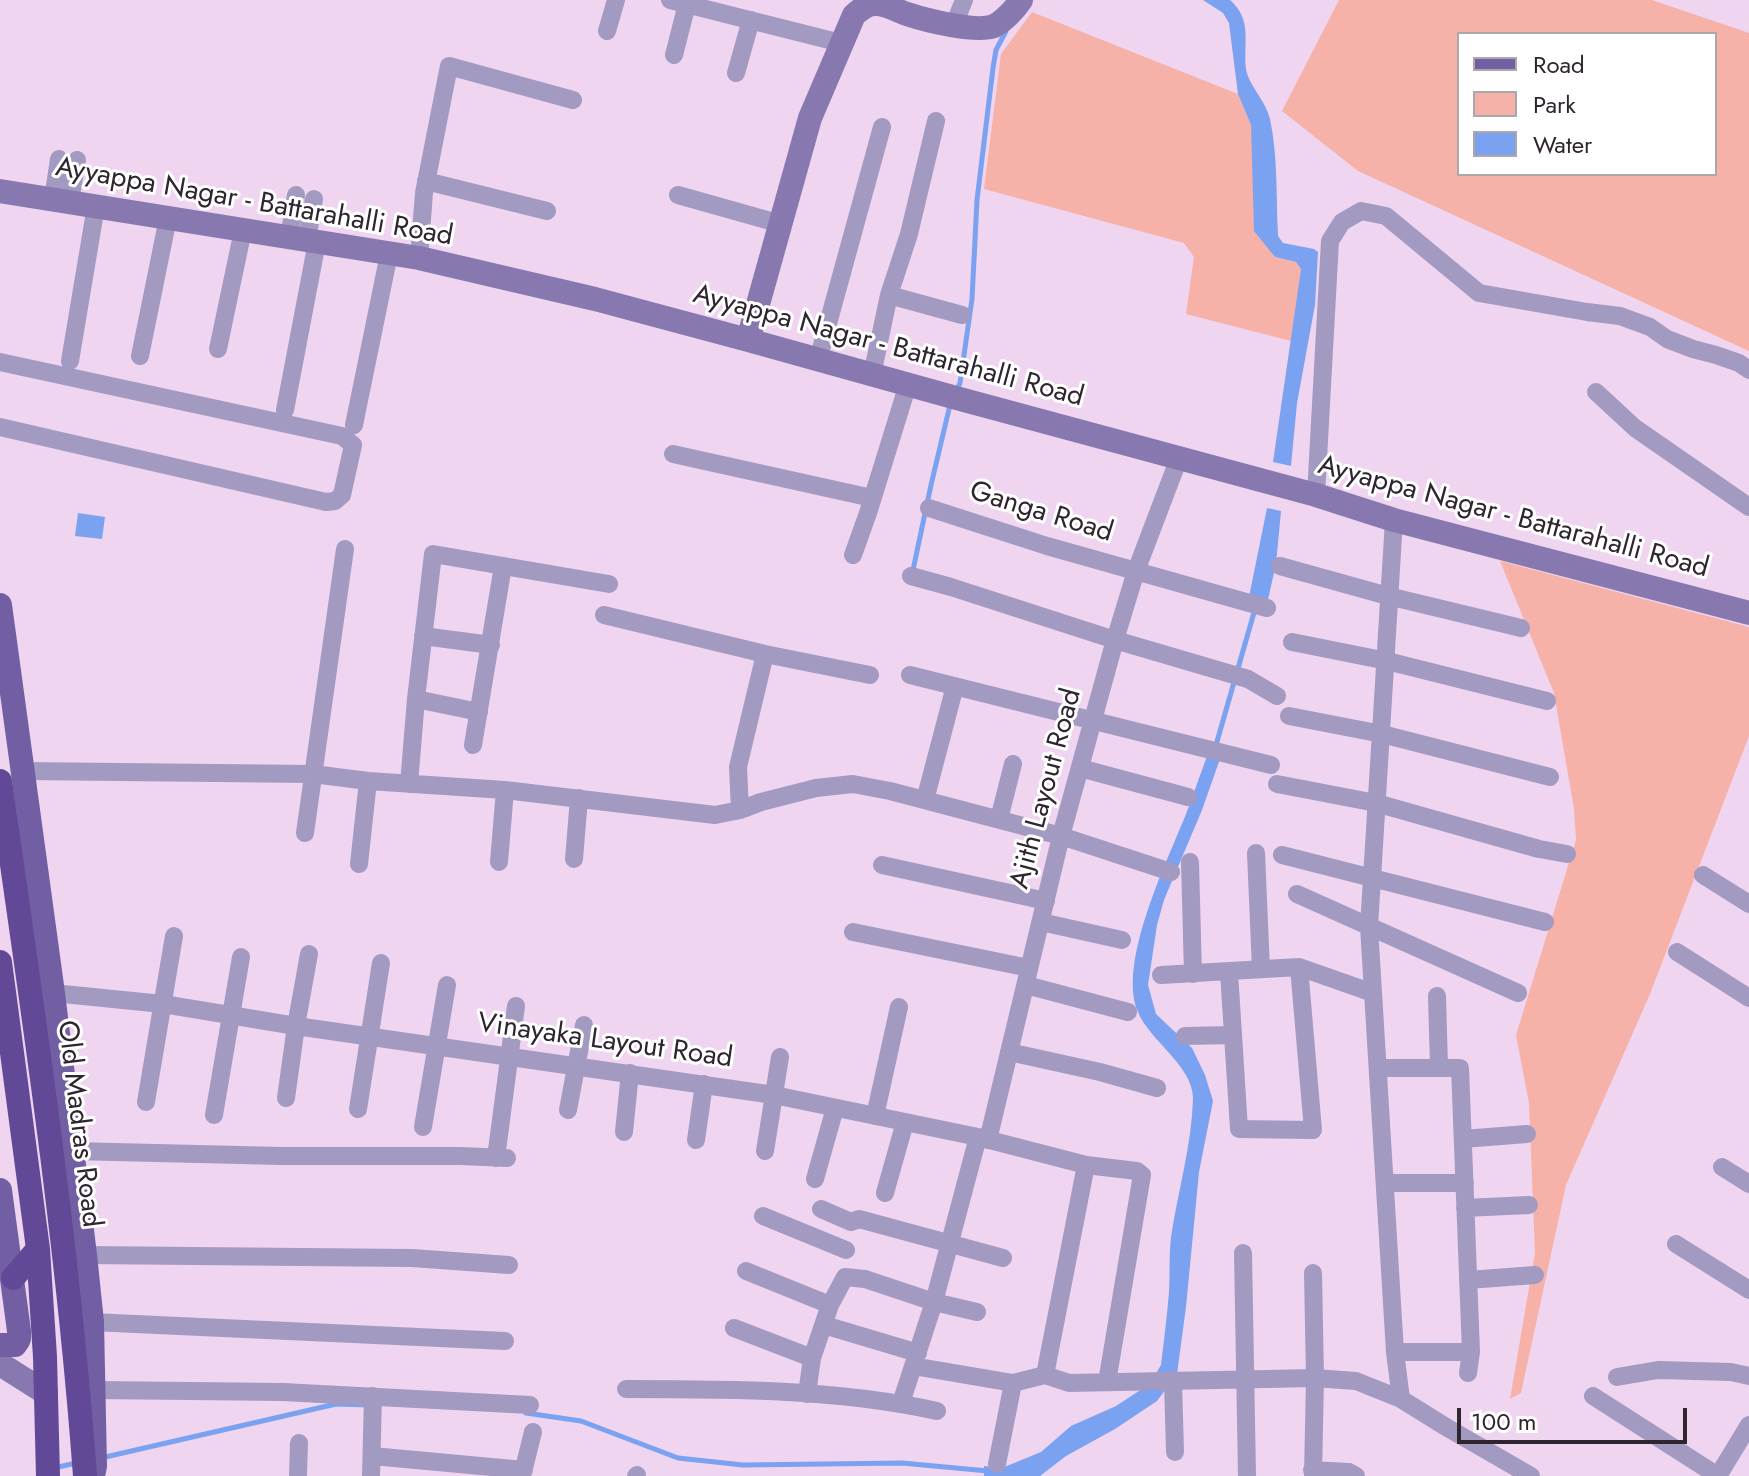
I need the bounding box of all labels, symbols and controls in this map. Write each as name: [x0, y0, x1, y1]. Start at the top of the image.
legend: [1457, 32, 1717, 176]
text: Road: [1533, 47, 1585, 82]
text: Park: [1533, 87, 1576, 122]
text: Water: [1533, 127, 1592, 162]
street label: Ayyappa Nagar - Battarahalli Road: [53, 151, 455, 255]
street label: Ayyappa Nagar - Battarahalli Road: [689, 279, 1087, 415]
street label: Ayyappa Nagar - Battarahalli Road: [1314, 450, 1712, 586]
street label: Ganga Road: [965, 475, 1117, 551]
street label: Ajith Layout Road: [1004, 685, 1090, 893]
street label: Vinayaka Layout Road: [475, 1007, 735, 1077]
street label: Old Madras Road: [49, 1019, 107, 1229]
scale bar: [1461, 1392, 1691, 1442]
text: 100 m: [1471, 1404, 1537, 1439]

